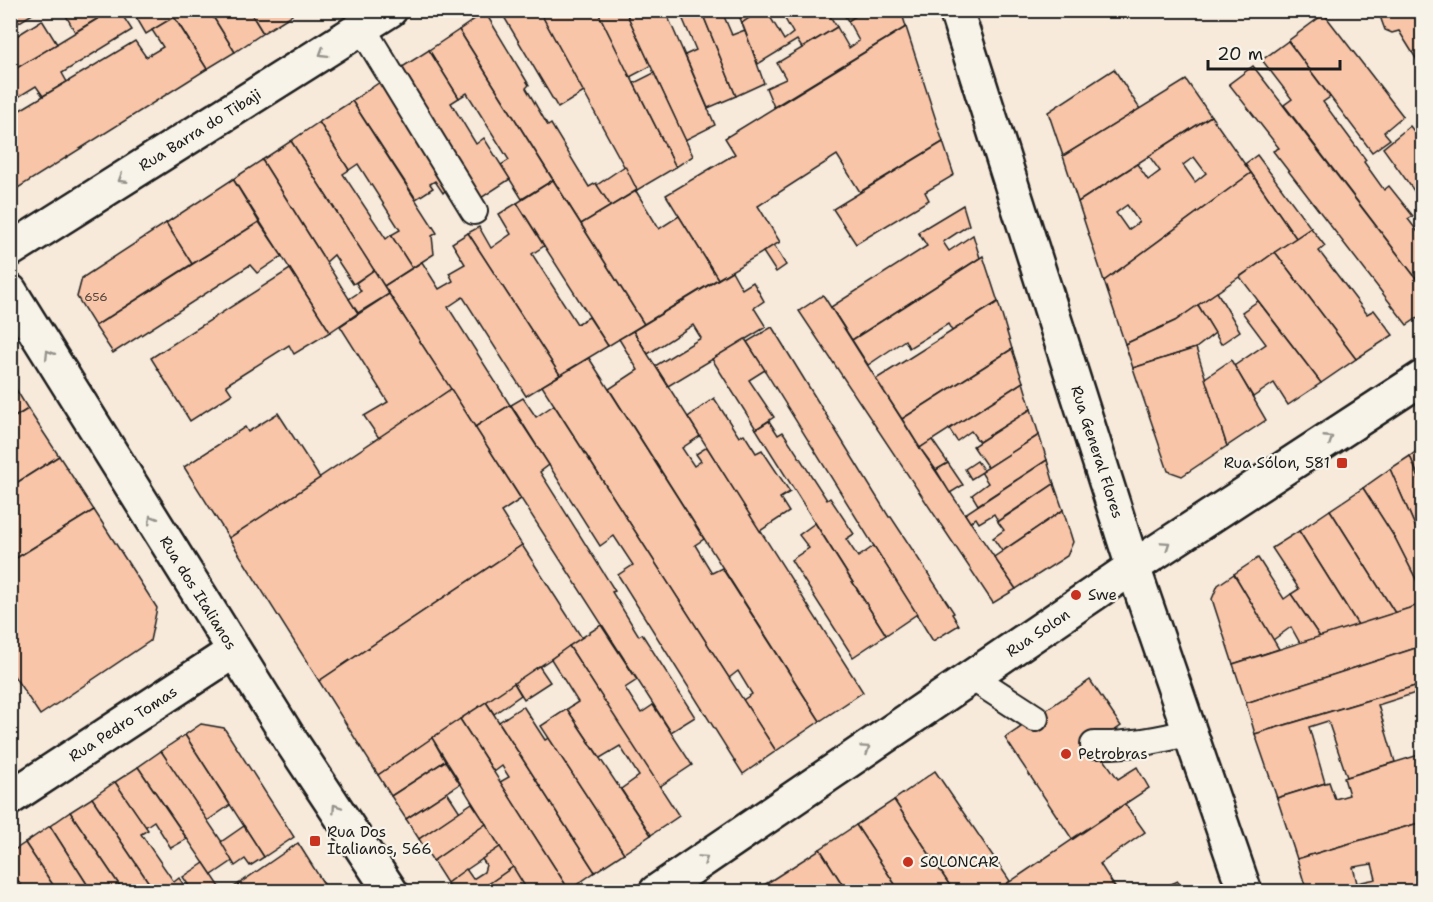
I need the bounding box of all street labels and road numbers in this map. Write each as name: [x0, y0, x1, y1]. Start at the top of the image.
street label: Rua Barra do Tibaji: [135, 84, 265, 176]
street label: Rua General Flores: [1066, 383, 1128, 521]
street label: Rua dos Italianos: [155, 532, 241, 654]
street label: Rua Solon: [1002, 604, 1074, 662]
street label: Rua Pedro Tomas: [65, 681, 181, 767]

